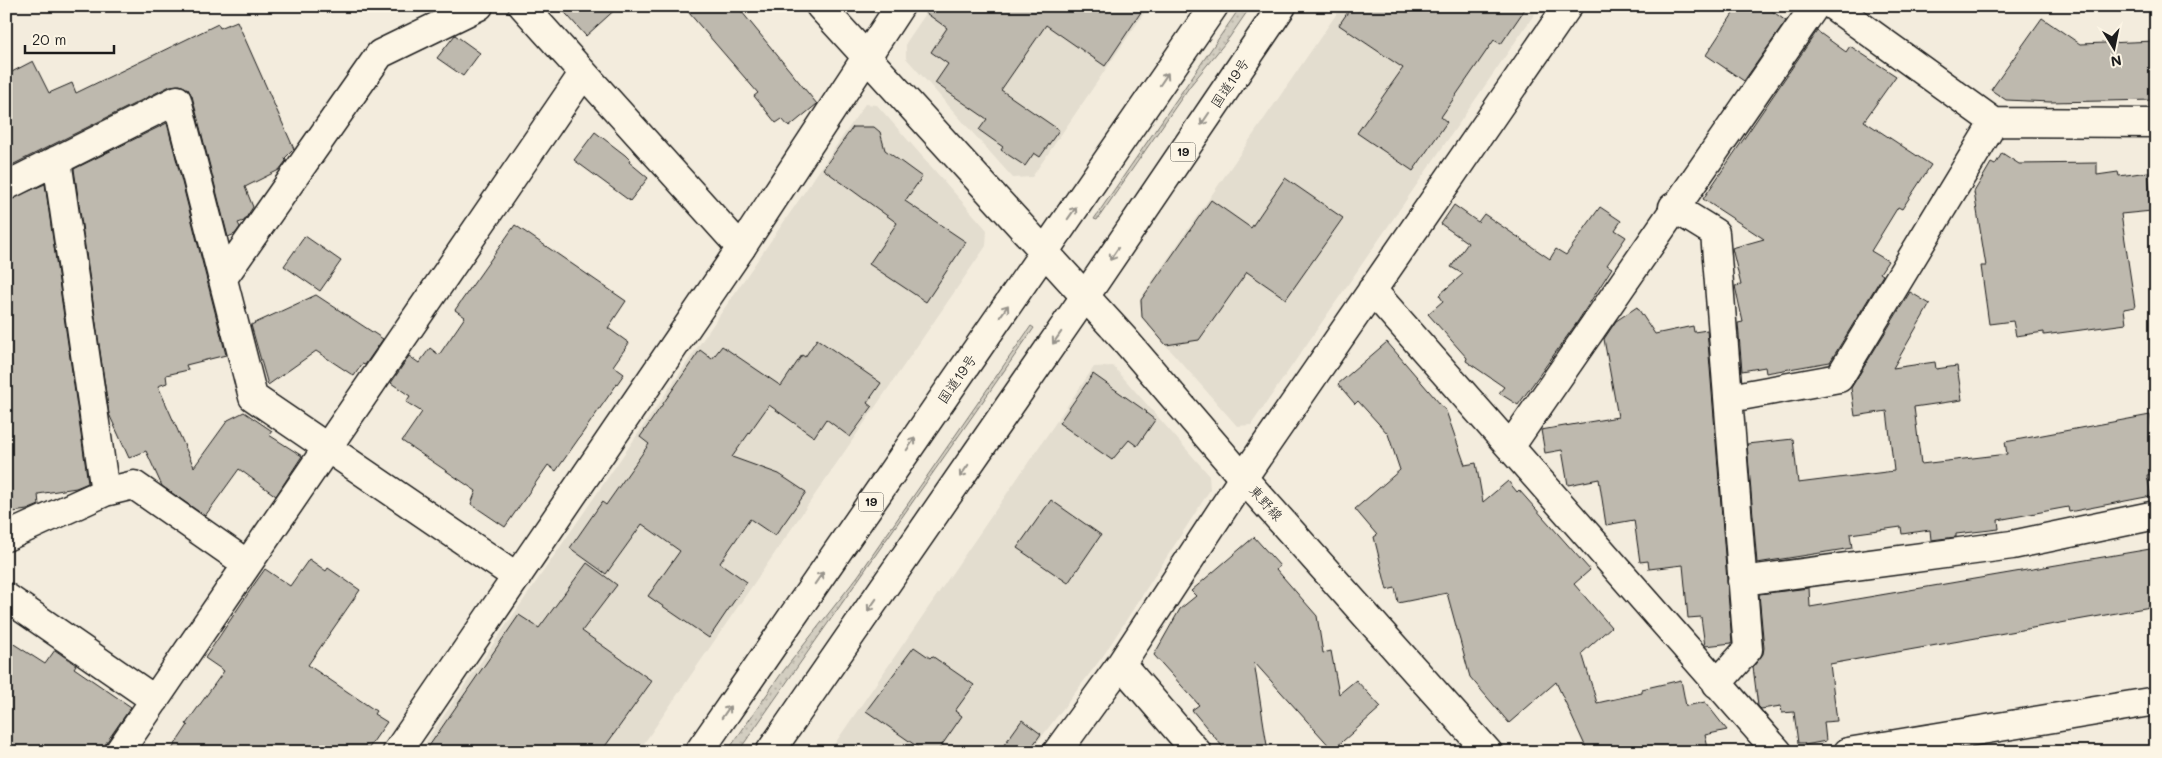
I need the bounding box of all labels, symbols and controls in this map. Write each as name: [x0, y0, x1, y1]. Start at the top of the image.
scale bar: [25, 22, 114, 54]
north arrow: [2090, 22, 2140, 72]
text: 20 m: [32, 29, 66, 49]
text: N: [2109, 51, 2123, 72]
street label: 国道19号: [1206, 54, 1253, 111]
one-way arrow: [1159, 72, 1169, 86]
one-way arrow: [1200, 112, 1210, 126]
road number: 19: [1170, 142, 1196, 162]
one-way arrow: [1067, 206, 1077, 220]
one-way arrow: [1109, 246, 1119, 260]
one-way arrow: [999, 304, 1009, 318]
one-way arrow: [1052, 330, 1062, 344]
street label: 国道19号: [933, 350, 981, 407]
one-way arrow: [906, 438, 916, 452]
one-way arrow: [959, 464, 969, 478]
street label: 東野線: [1245, 481, 1287, 525]
road number: 19: [858, 492, 884, 512]
one-way arrow: [814, 571, 824, 585]
one-way arrow: [867, 598, 877, 612]
one-way arrow: [721, 705, 731, 719]

